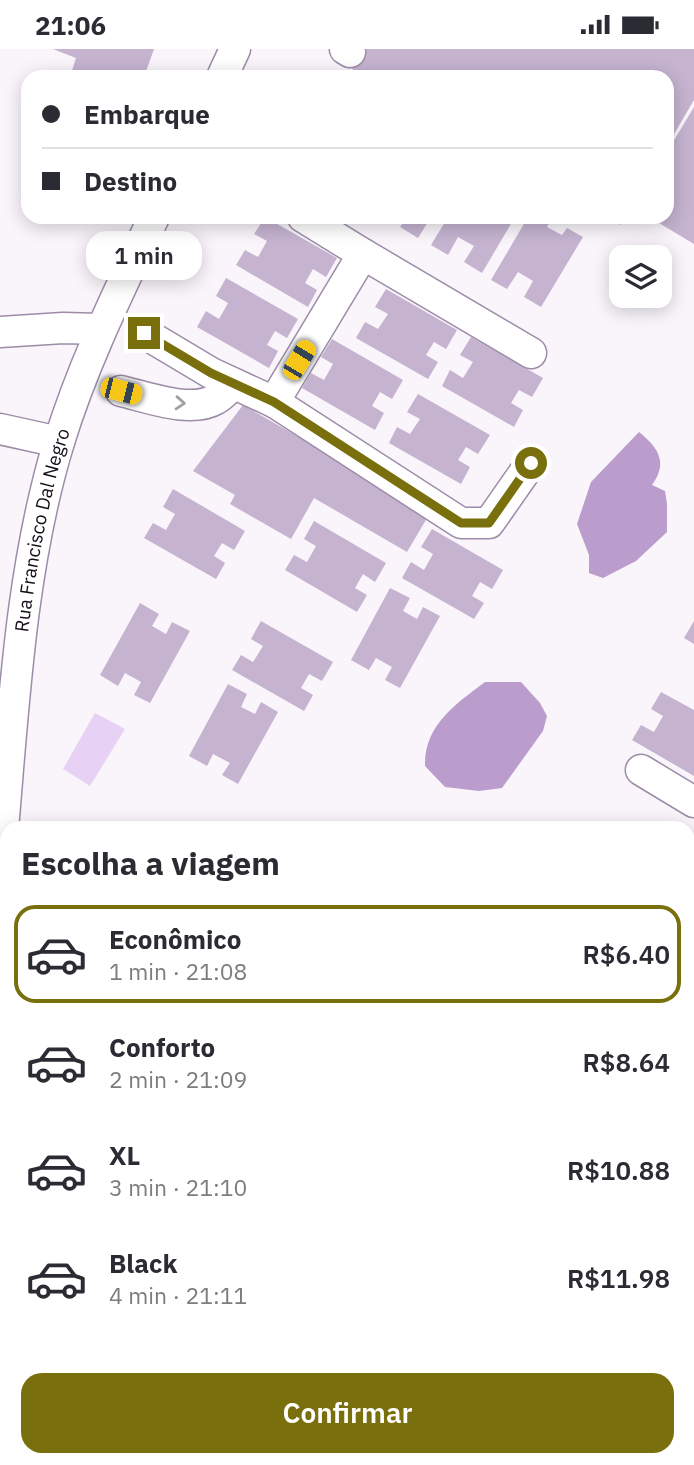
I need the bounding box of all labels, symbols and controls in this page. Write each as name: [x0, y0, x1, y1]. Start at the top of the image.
text: 21:06: [35, 8, 106, 42]
text: Embarque: [84, 97, 210, 131]
text: Destino: [84, 164, 177, 198]
callout: 1 min: [86, 231, 202, 281]
text: 1 min: [114, 240, 174, 270]
map controls: [609, 245, 672, 308]
button: layers: [609, 245, 672, 308]
route end: [128, 317, 160, 349]
car: [280, 337, 319, 383]
car: [99, 376, 144, 406]
one-way arrow: [175, 395, 186, 410]
street label: Rua Francisco Dal Negro: [9, 425, 75, 633]
route start: [515, 447, 547, 479]
text: Escolha a viagem: [21, 842, 280, 884]
text: Econômico: [109, 922, 241, 956]
icon: car: [25, 923, 88, 986]
text: R$6.40: [583, 937, 670, 971]
text: 1 min · 21:08: [109, 956, 247, 986]
text: Conforto: [109, 1030, 215, 1064]
icon: car: [25, 1031, 88, 1094]
text: R$8.64: [583, 1045, 670, 1079]
text: 2 min · 21:09: [109, 1064, 247, 1094]
text: XL: [109, 1138, 140, 1172]
icon: car: [25, 1139, 88, 1202]
text: R$10.88: [567, 1153, 670, 1187]
text: 3 min · 21:10: [109, 1172, 247, 1202]
text: Black: [109, 1246, 177, 1280]
icon: car: [25, 1247, 88, 1310]
text: R$11.98: [567, 1261, 670, 1295]
text: 4 min · 21:11: [109, 1280, 247, 1310]
button: Confirmar: [21, 1373, 674, 1453]

